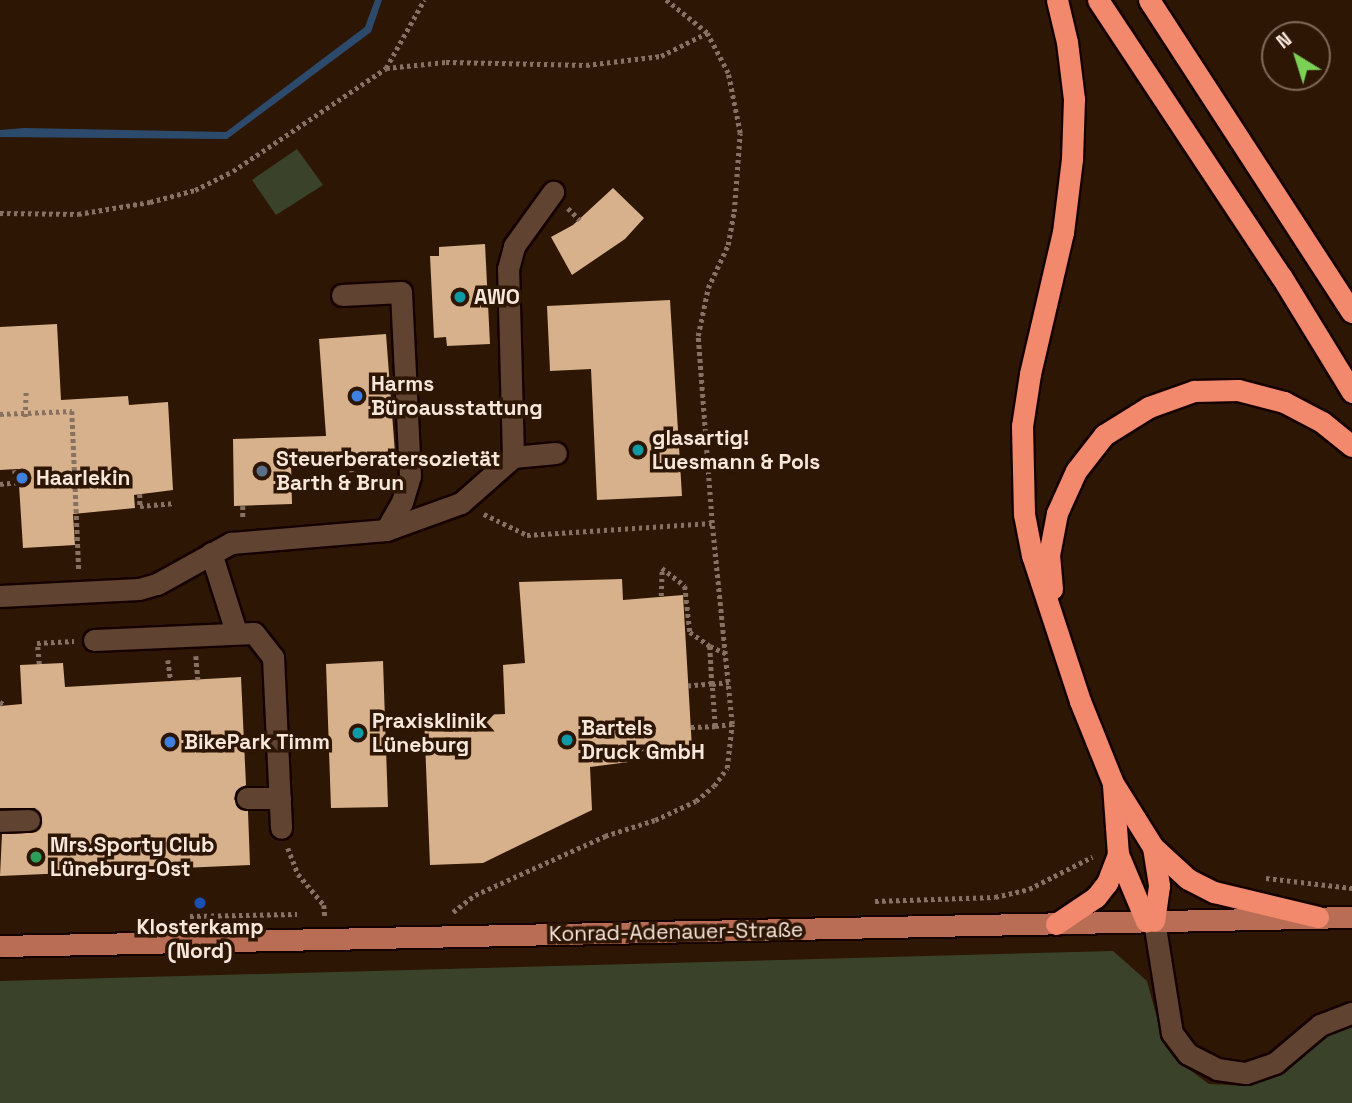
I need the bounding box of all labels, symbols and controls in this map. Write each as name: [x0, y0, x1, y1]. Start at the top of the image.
north arrow: [1261, 21, 1331, 91]
text: N: [1271, 27, 1297, 54]
place label: AWO: [474, 284, 520, 310]
marker: AWO: [452, 289, 468, 305]
place label: Harms Büroausstattung: [371, 371, 543, 421]
marker: Harms Büroausstattung: [349, 388, 365, 404]
place label: glasartig! Luesmann & Pols: [652, 425, 820, 475]
marker: glasartig! Luesmann & Pols: [630, 442, 646, 458]
place label: Steuerberatersozietät Barth & Brun: [276, 446, 500, 496]
marker: Steuerberatersozietät Barth & Brun: [254, 463, 270, 479]
place label: Haarlekin: [36, 465, 130, 491]
marker: Haarlekin: [14, 470, 30, 486]
place label: Praxisklinik Lüneburg: [372, 708, 487, 758]
place label: Bartels Druck GmbH: [581, 715, 705, 765]
marker: Praxisklinik Lüneburg: [350, 725, 366, 741]
place label: BikePark Timm: [184, 729, 331, 755]
marker: Bartels Druck GmbH: [559, 732, 575, 748]
marker: BikePark Timm: [162, 734, 178, 750]
place label: Mrs.Sporty Club Lüneburg-Ost: [50, 832, 214, 882]
marker: Mrs.Sporty Club Lüneburg-Ost: [28, 849, 44, 865]
marker: Klosterkamp (Nord): [192, 895, 208, 911]
place label: Klosterkamp (Nord): [136, 914, 264, 964]
street label: Konrad-Adenauer-Straße: [549, 917, 803, 947]

